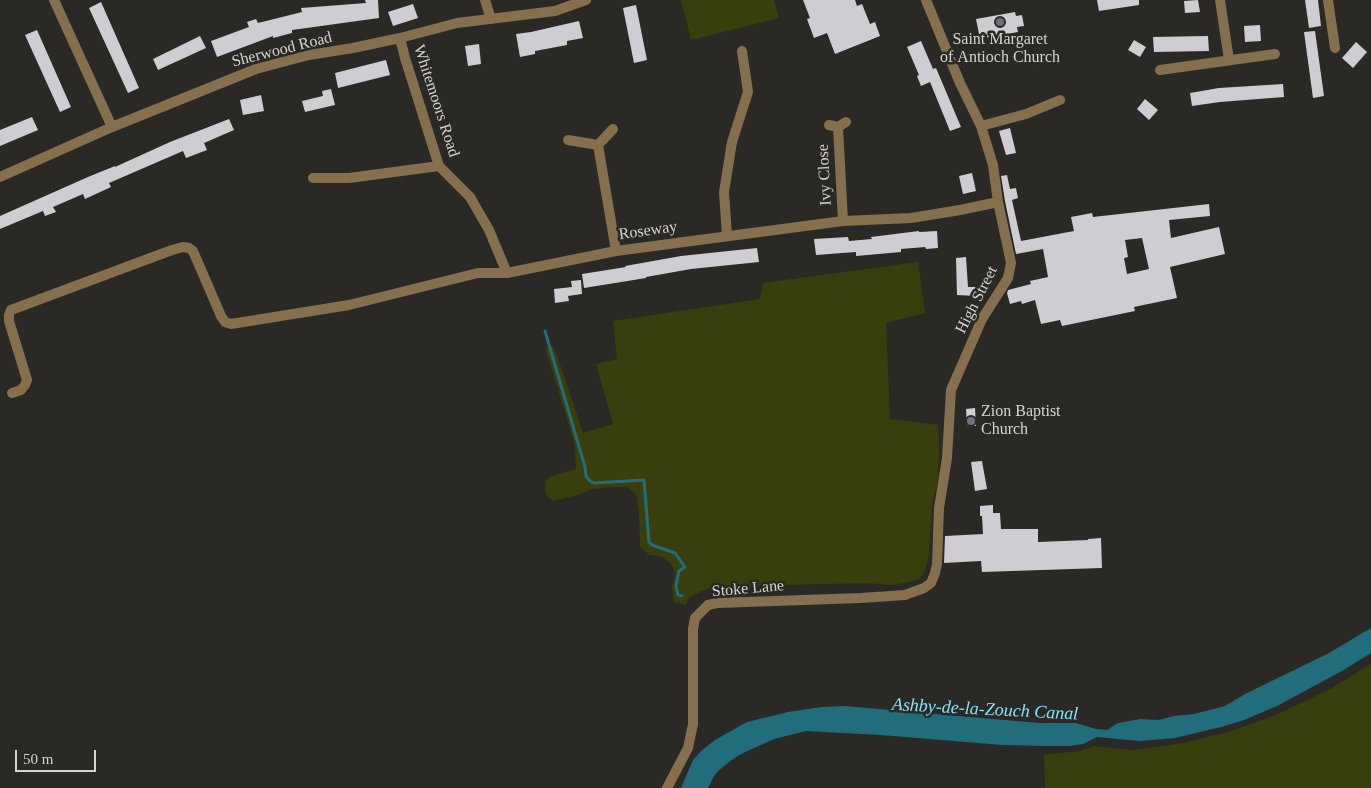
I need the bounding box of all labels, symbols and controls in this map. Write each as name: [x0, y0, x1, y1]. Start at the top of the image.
marker: Saint Margaret of Antioch Church: [994, 16, 1006, 28]
street label: Sherwood Road: [230, 28, 334, 72]
place label: Saint Margaret of Antioch Church: [940, 30, 1060, 68]
street label: Whitemoors Road: [409, 42, 463, 160]
street label: Ivy Close: [814, 144, 836, 206]
street label: Roseway: [618, 217, 678, 245]
street label: High Street: [952, 263, 1002, 337]
place label: Zion Baptist Church: [981, 402, 1061, 440]
marker: Zion Baptist Church: [965, 415, 977, 427]
street label: Stoke Lane: [711, 576, 785, 602]
water label: Ashby-de-la-Zouch Canal: [891, 694, 1079, 726]
scale bar: [18, 740, 99, 772]
text: 50 m: [23, 751, 53, 767]

